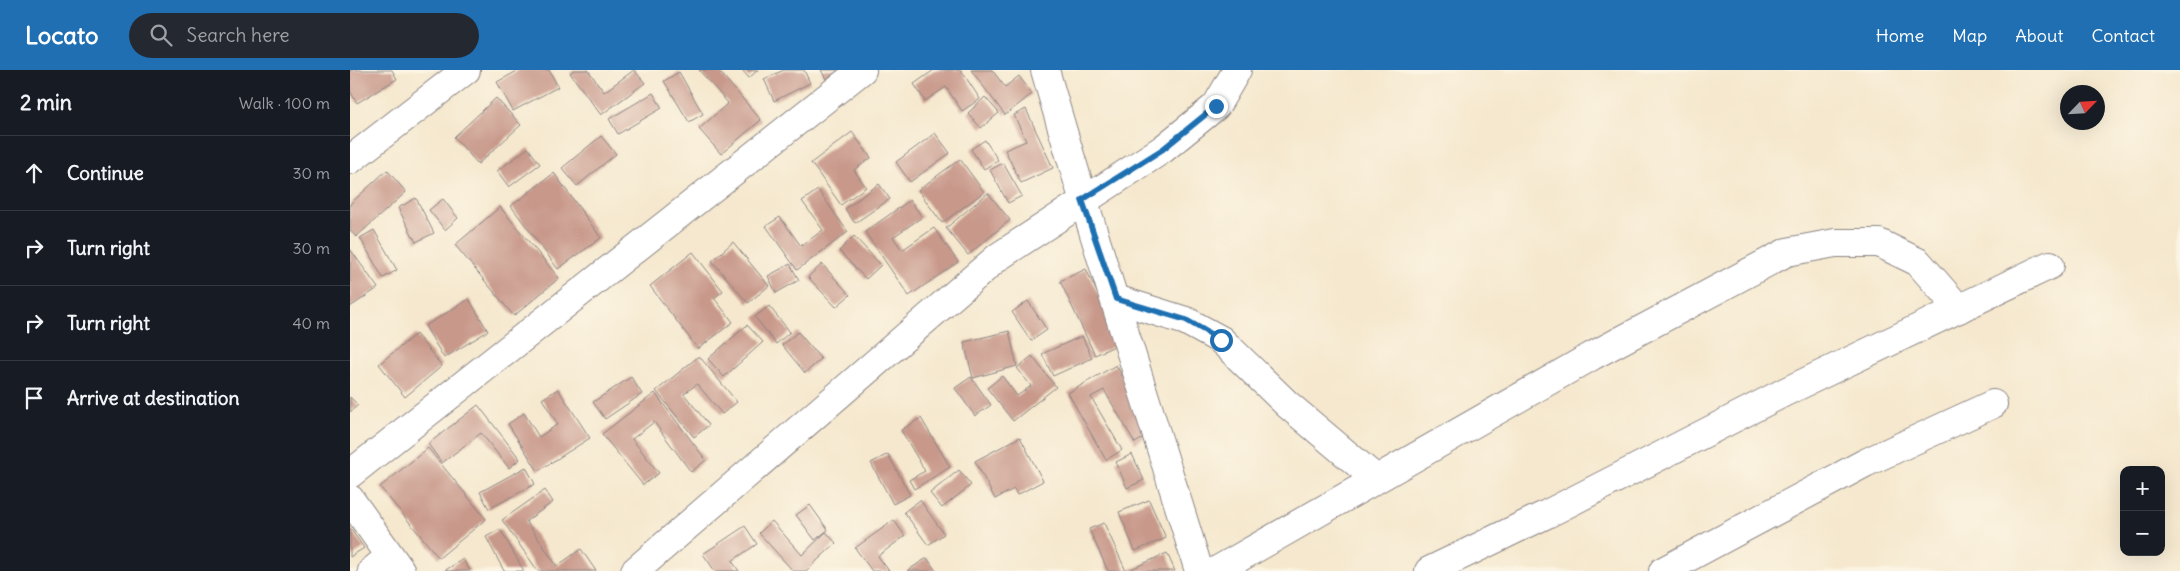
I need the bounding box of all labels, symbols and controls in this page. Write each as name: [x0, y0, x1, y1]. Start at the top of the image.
search box: [129, 13, 479, 58]
text: Locato: [25, 20, 99, 50]
icon: search: [147, 21, 175, 49]
text: Search here: [187, 23, 290, 47]
text: Home: [1876, 24, 1924, 47]
text: Map: [1952, 24, 1987, 47]
text: About: [2015, 24, 2063, 47]
text: Contact: [2091, 24, 2155, 47]
north arrow: [2060, 85, 2105, 130]
text: 2 min: [20, 89, 72, 116]
text: Walk · 100 m: [239, 93, 330, 113]
route end: [1205, 95, 1228, 118]
icon: ahead: [20, 159, 48, 187]
text: Continue: [67, 161, 144, 185]
text: 30 m: [293, 163, 330, 183]
icon: right: [20, 234, 48, 262]
text: Turn right: [67, 236, 150, 260]
text: 30 m: [293, 238, 330, 258]
icon: right: [20, 309, 48, 337]
text: Turn right: [67, 311, 150, 335]
text: 40 m: [292, 313, 330, 333]
route start: [1210, 329, 1233, 352]
icon: arrive: [20, 384, 48, 412]
text: Arrive at destination: [67, 386, 240, 410]
map controls: [2120, 466, 2165, 556]
button: +: [2120, 466, 2165, 511]
button: −: [2120, 511, 2165, 556]

